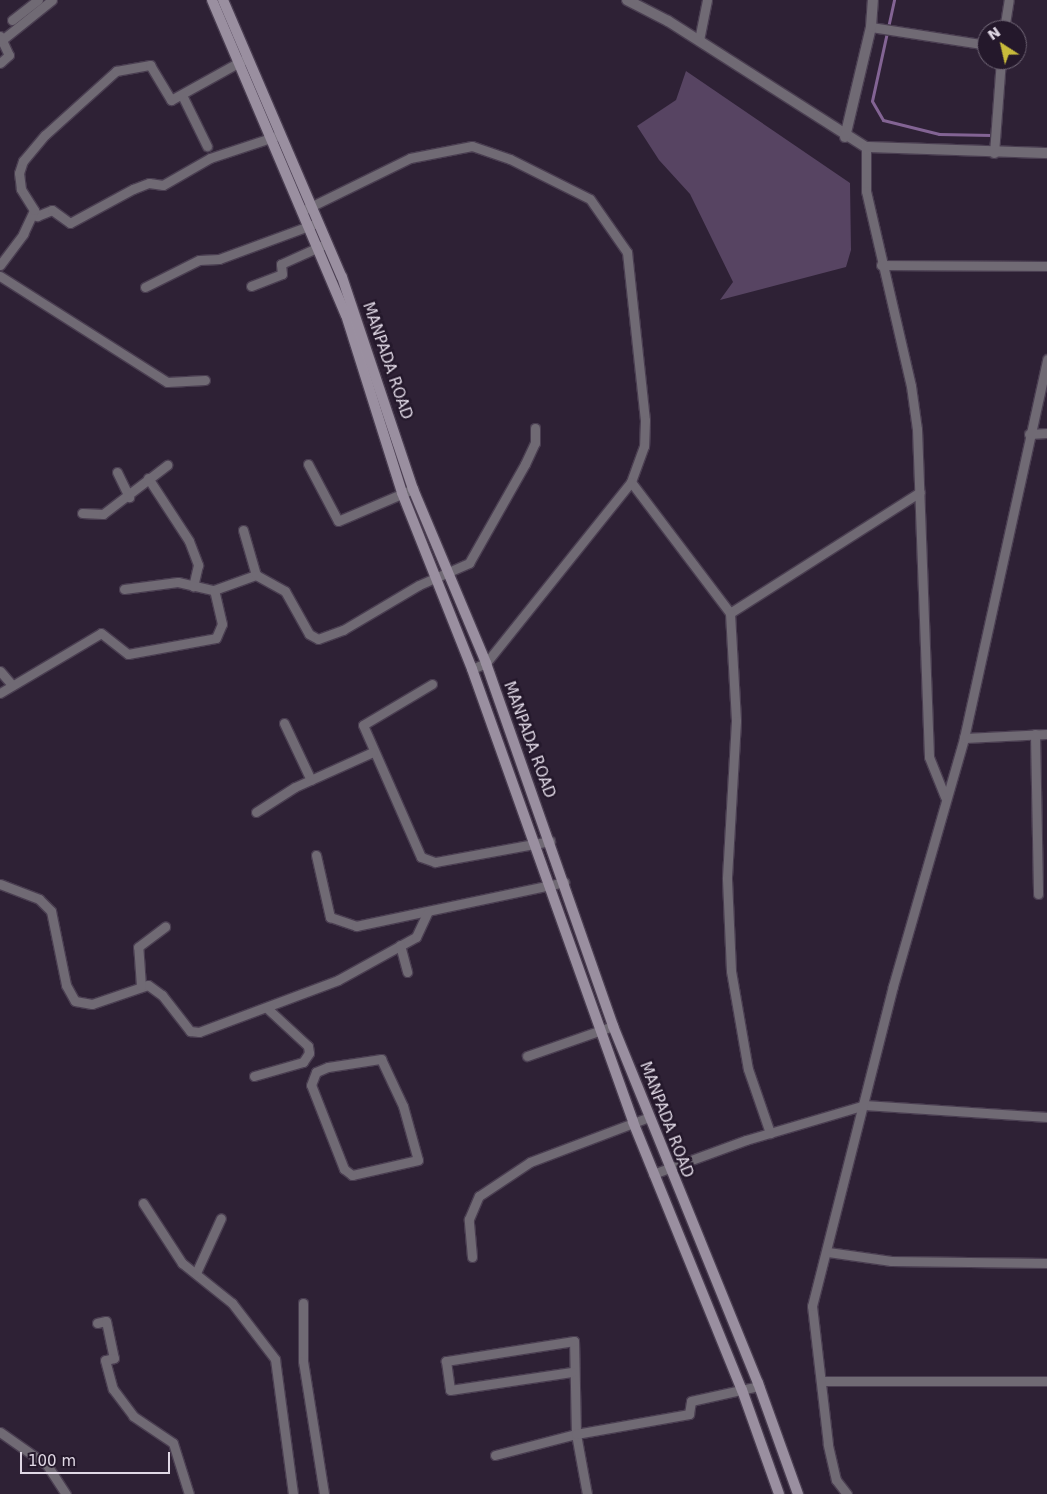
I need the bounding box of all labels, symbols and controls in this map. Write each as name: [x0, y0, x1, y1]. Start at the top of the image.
north arrow: [977, 20, 1027, 70]
text: N: [985, 24, 1003, 43]
street label: MANPADA ROAD: [358, 300, 416, 422]
street label: MANPADA ROAD: [500, 679, 558, 801]
street label: MANPADA ROAD: [636, 1059, 696, 1181]
scale bar: [22, 1442, 172, 1474]
text: 100 m: [28, 1452, 76, 1470]

